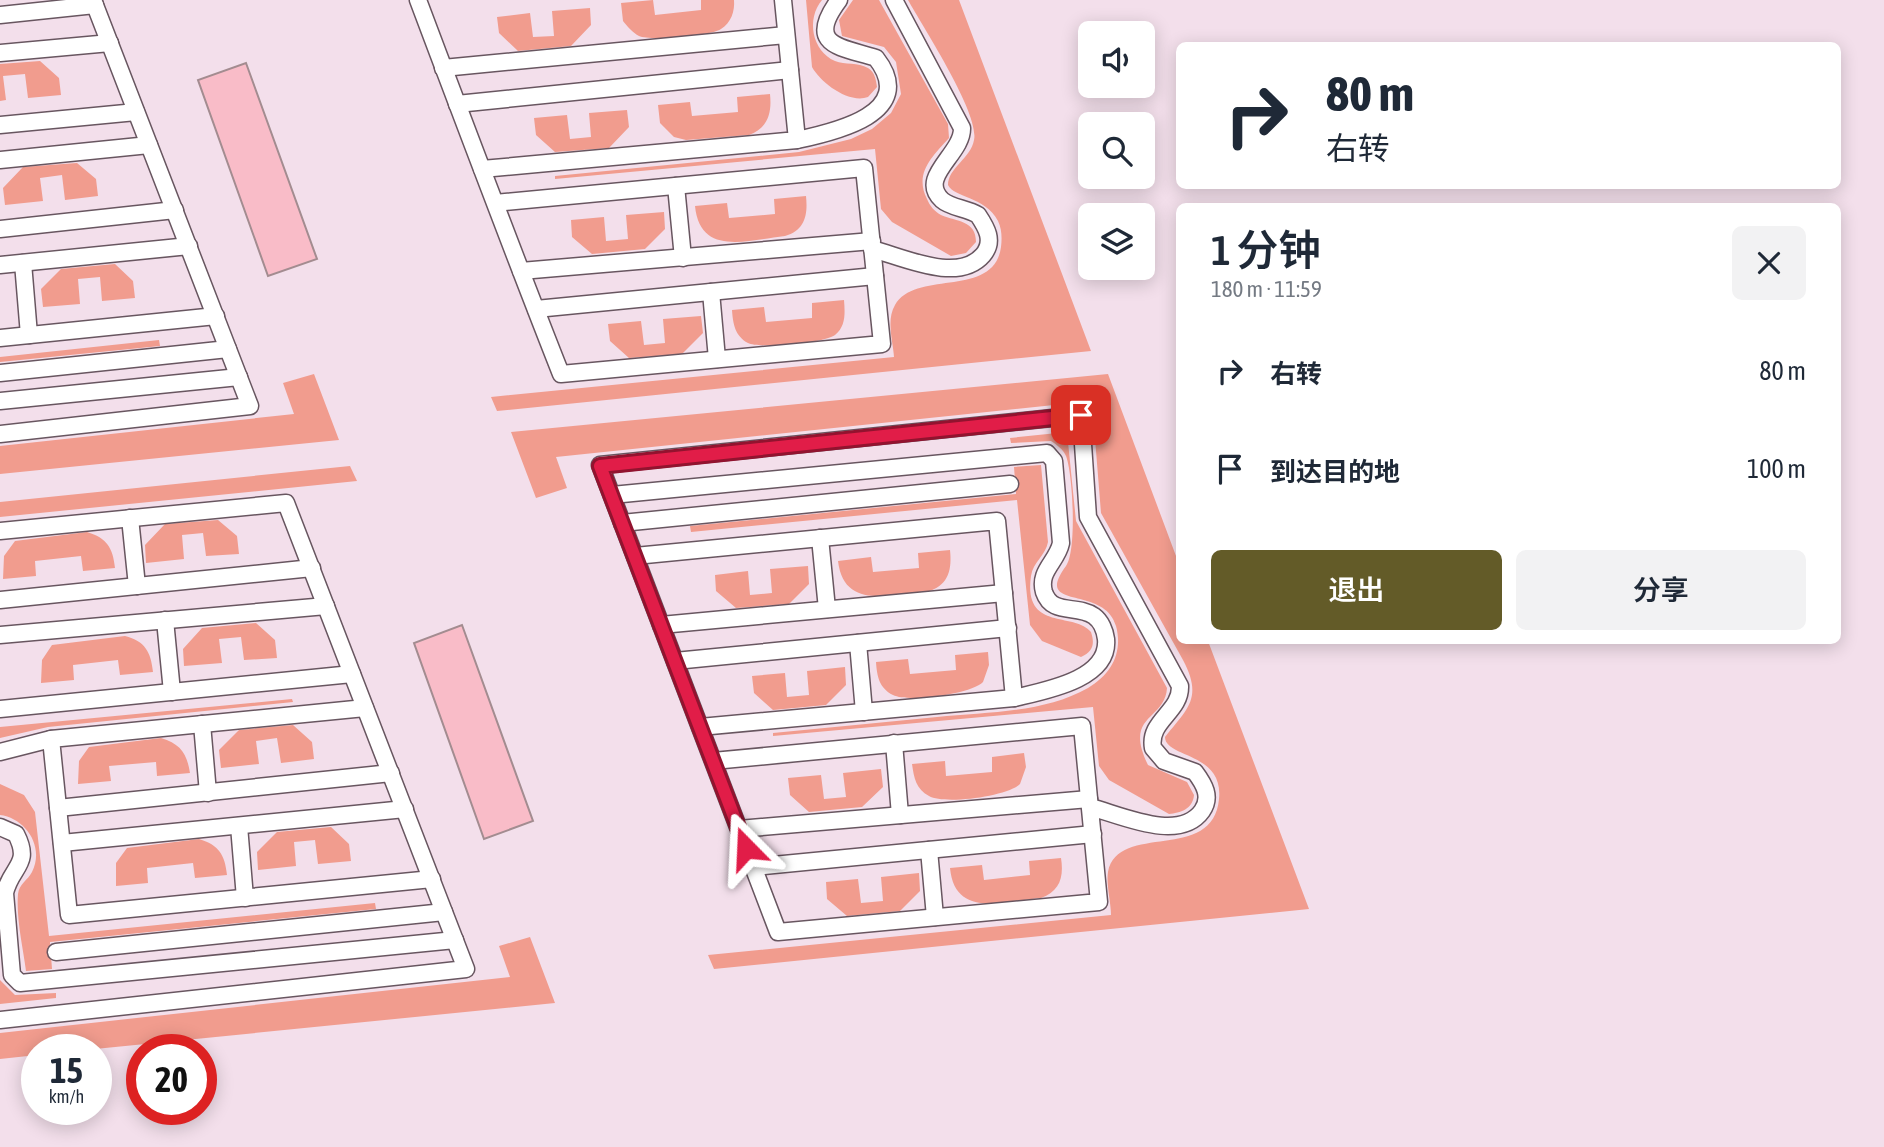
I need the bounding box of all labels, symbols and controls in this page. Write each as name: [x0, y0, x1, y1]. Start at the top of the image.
map controls: [1078, 21, 1155, 280]
button: sound: [1078, 21, 1155, 98]
text: 80 m: [1326, 65, 1414, 121]
icon: right: [1211, 70, 1302, 161]
button: search: [1078, 112, 1155, 189]
text: 右转: [1326, 130, 1390, 167]
button: layers: [1078, 203, 1155, 280]
text: 1 分钟: [1211, 226, 1321, 274]
button: close: [1732, 226, 1806, 300]
text: 180 m · 11:59: [1211, 276, 1322, 302]
icon: right: [1211, 352, 1249, 390]
text: 80 m: [1759, 356, 1806, 386]
text: 右转: [1270, 359, 1322, 389]
pin: [1051, 385, 1111, 445]
icon: arrive: [1062, 396, 1100, 434]
icon: arrive: [1211, 450, 1249, 488]
text: 100 m: [1747, 454, 1806, 484]
text: 到达目的地: [1270, 457, 1400, 487]
button: 退出: [1211, 550, 1502, 630]
button: 分享: [1516, 550, 1806, 630]
position arrow: [709, 811, 783, 885]
speed limit sign: 20: [126, 1034, 217, 1125]
text: 15: [50, 1050, 83, 1090]
text: km/h: [49, 1086, 84, 1107]

